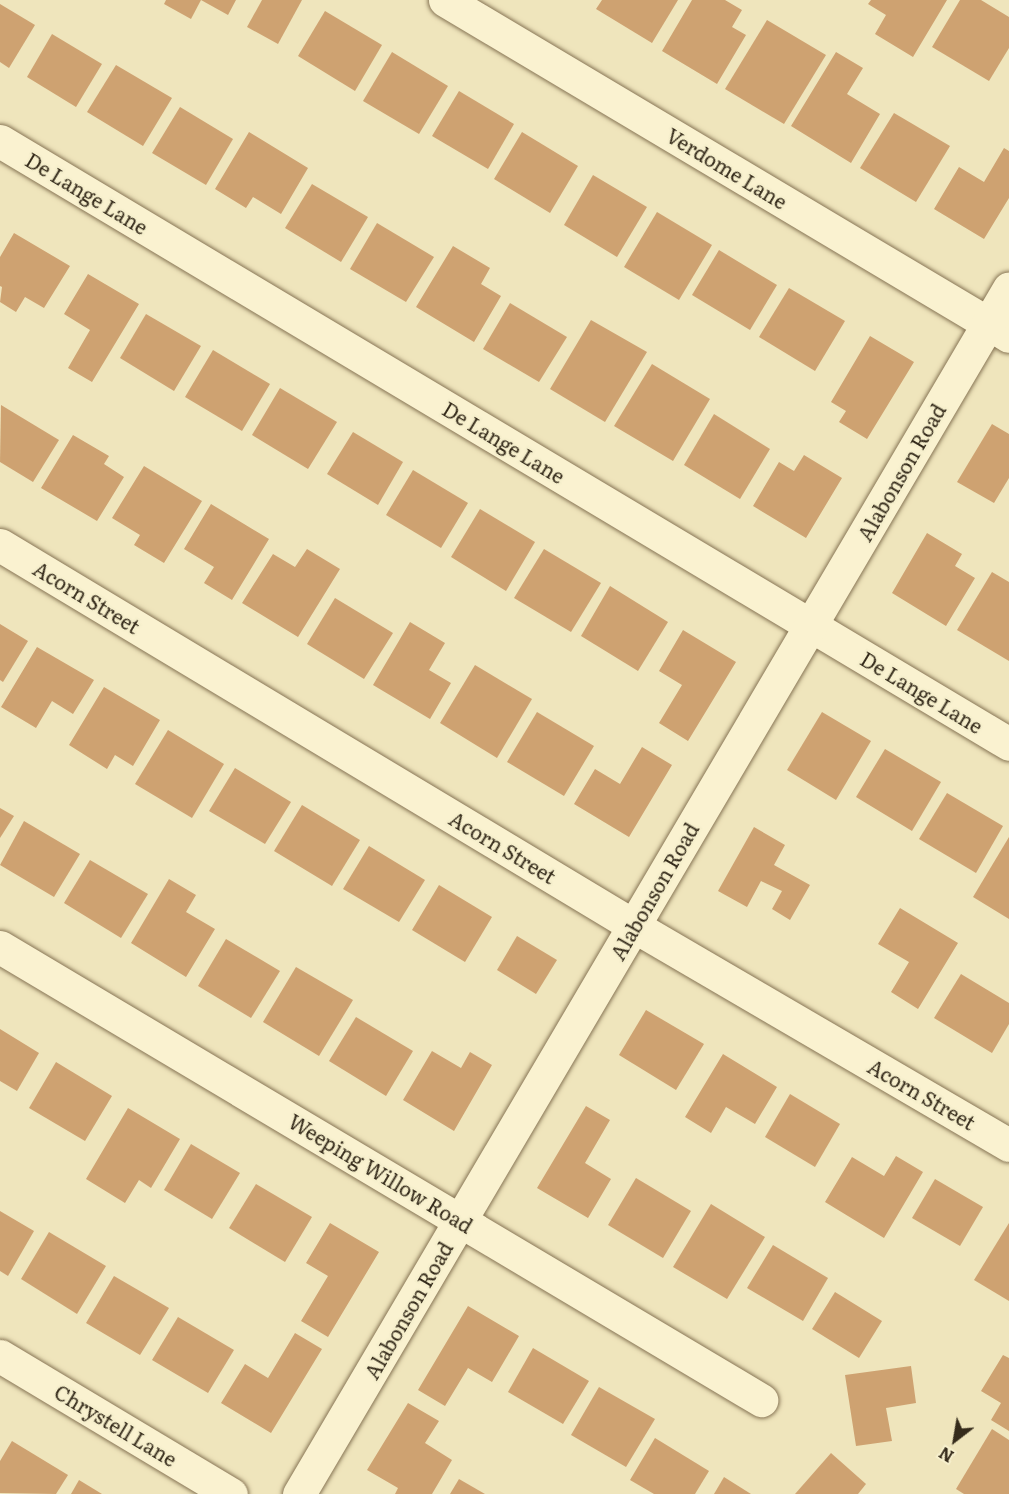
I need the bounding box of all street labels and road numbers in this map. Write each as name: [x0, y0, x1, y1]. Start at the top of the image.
street label: Verdome Lane: [662, 123, 792, 213]
street label: De Lange Lane: [22, 147, 152, 239]
street label: De Lange Lane: [439, 396, 569, 488]
street label: Alabonson Road: [852, 399, 950, 545]
street label: Acorn Street: [29, 556, 145, 638]
street label: De Lange Lane: [857, 646, 987, 738]
street label: Acorn Street: [445, 806, 561, 888]
street label: Alabonson Road: [605, 818, 703, 964]
street label: Acorn Street: [864, 1054, 980, 1134]
street label: Weeping Willow Road: [285, 1108, 477, 1238]
street label: Alabonson Road: [359, 1237, 457, 1383]
street label: Chrystell Lane: [50, 1379, 182, 1471]

